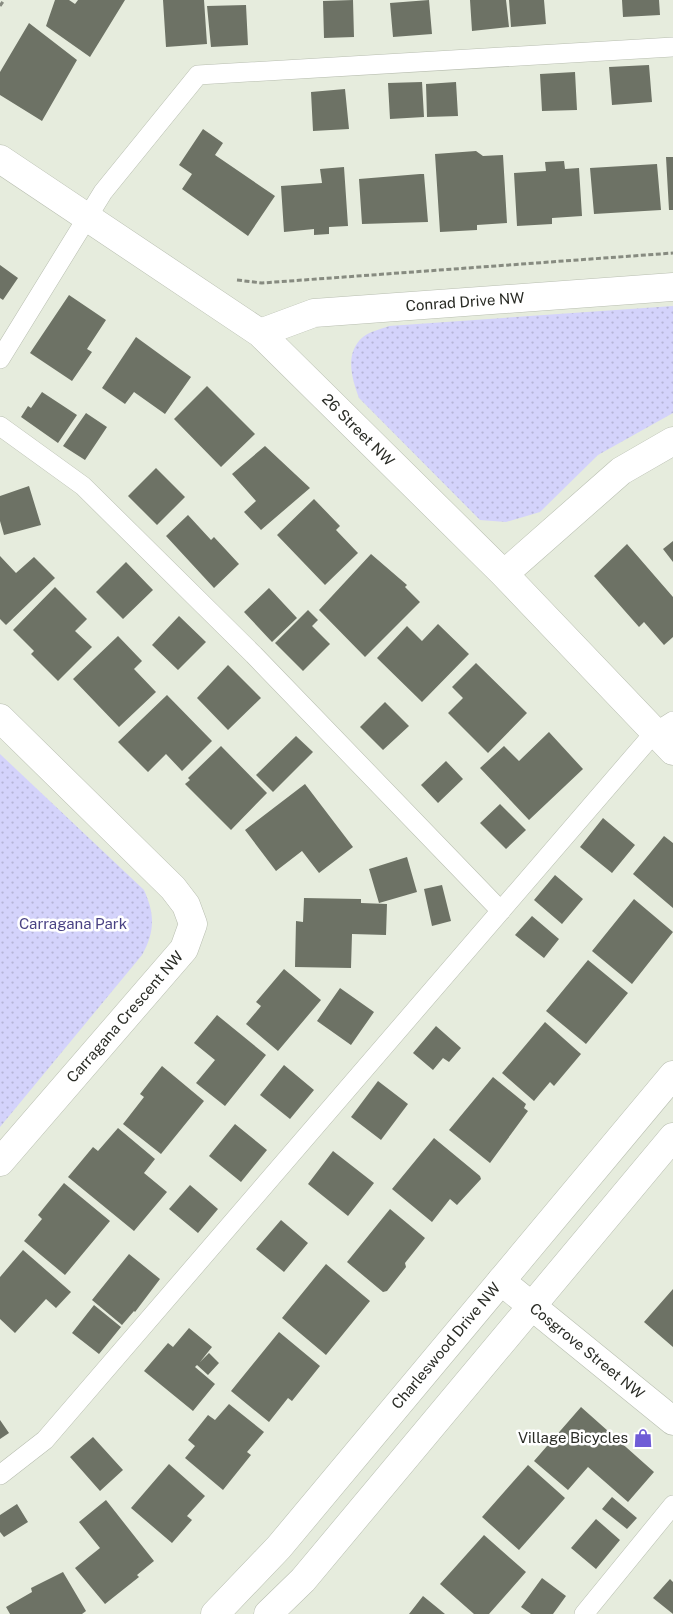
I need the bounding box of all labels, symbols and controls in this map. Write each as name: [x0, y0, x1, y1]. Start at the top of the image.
street label: Conrad Drive NW: [405, 289, 525, 314]
street label: 26 Street NW: [319, 390, 398, 469]
park label: Carragana Park: [19, 915, 127, 932]
street label: Carragana Crescent NW: [63, 948, 186, 1086]
street label: Charleswood Drive NW: [388, 1279, 503, 1412]
street label: Cosgrove Street NW: [527, 1299, 648, 1402]
shop icon: Village Bicycles: [632, 1427, 654, 1449]
place label: Village Bicycles: [518, 1429, 628, 1446]

